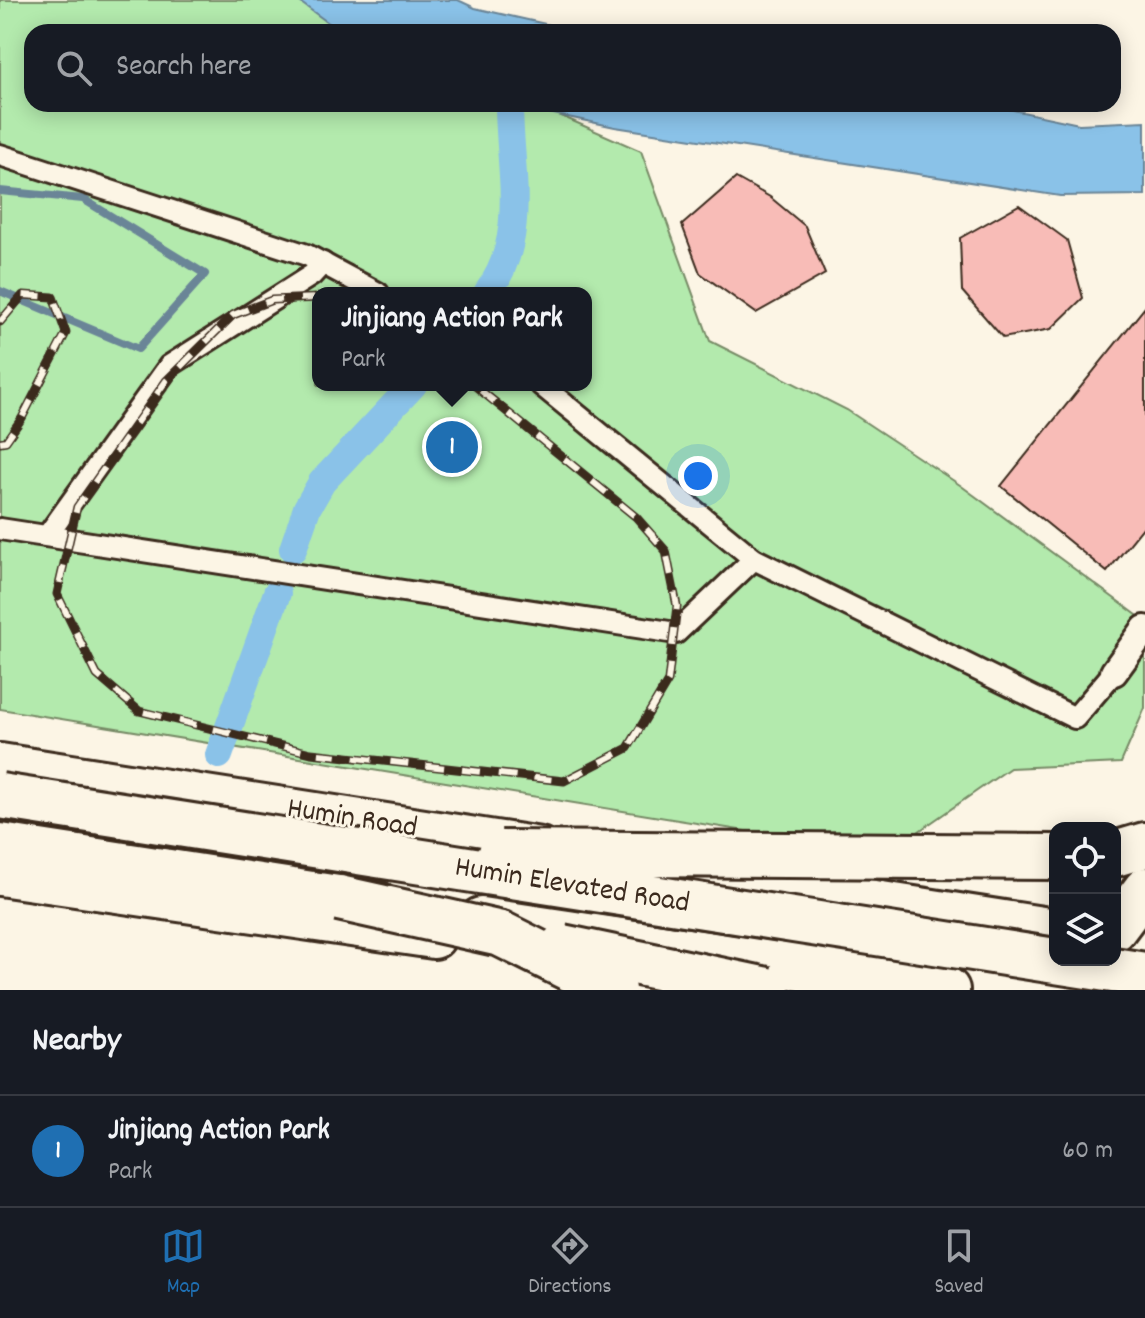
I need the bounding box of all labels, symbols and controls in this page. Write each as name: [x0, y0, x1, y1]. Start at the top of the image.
search box: [24, 24, 1121, 112]
icon: search: [52, 46, 96, 90]
text: Search here: [116, 47, 252, 90]
popup: [312, 287, 592, 391]
text: Jinjiang Action Park: [341, 299, 563, 342]
text: Park: [341, 342, 385, 379]
pin: 1: [426, 417, 478, 477]
your location: [678, 456, 718, 496]
street label: Humin Road: [284, 788, 420, 852]
map controls: [1049, 822, 1121, 966]
button: locate: [1049, 822, 1121, 894]
street label: Humin Elevated Road: [452, 847, 692, 927]
button: layers: [1049, 894, 1121, 966]
text: Nearby: [32, 1018, 121, 1067]
text: Jinjiang Action Park: [108, 1111, 330, 1154]
text: 1: [55, 1133, 61, 1170]
text: 60 m: [1062, 1133, 1113, 1170]
text: Park: [108, 1154, 152, 1191]
tab: Map: [161, 1224, 205, 1303]
tab: Directions: [528, 1224, 612, 1303]
tab: Saved: [934, 1224, 984, 1303]

